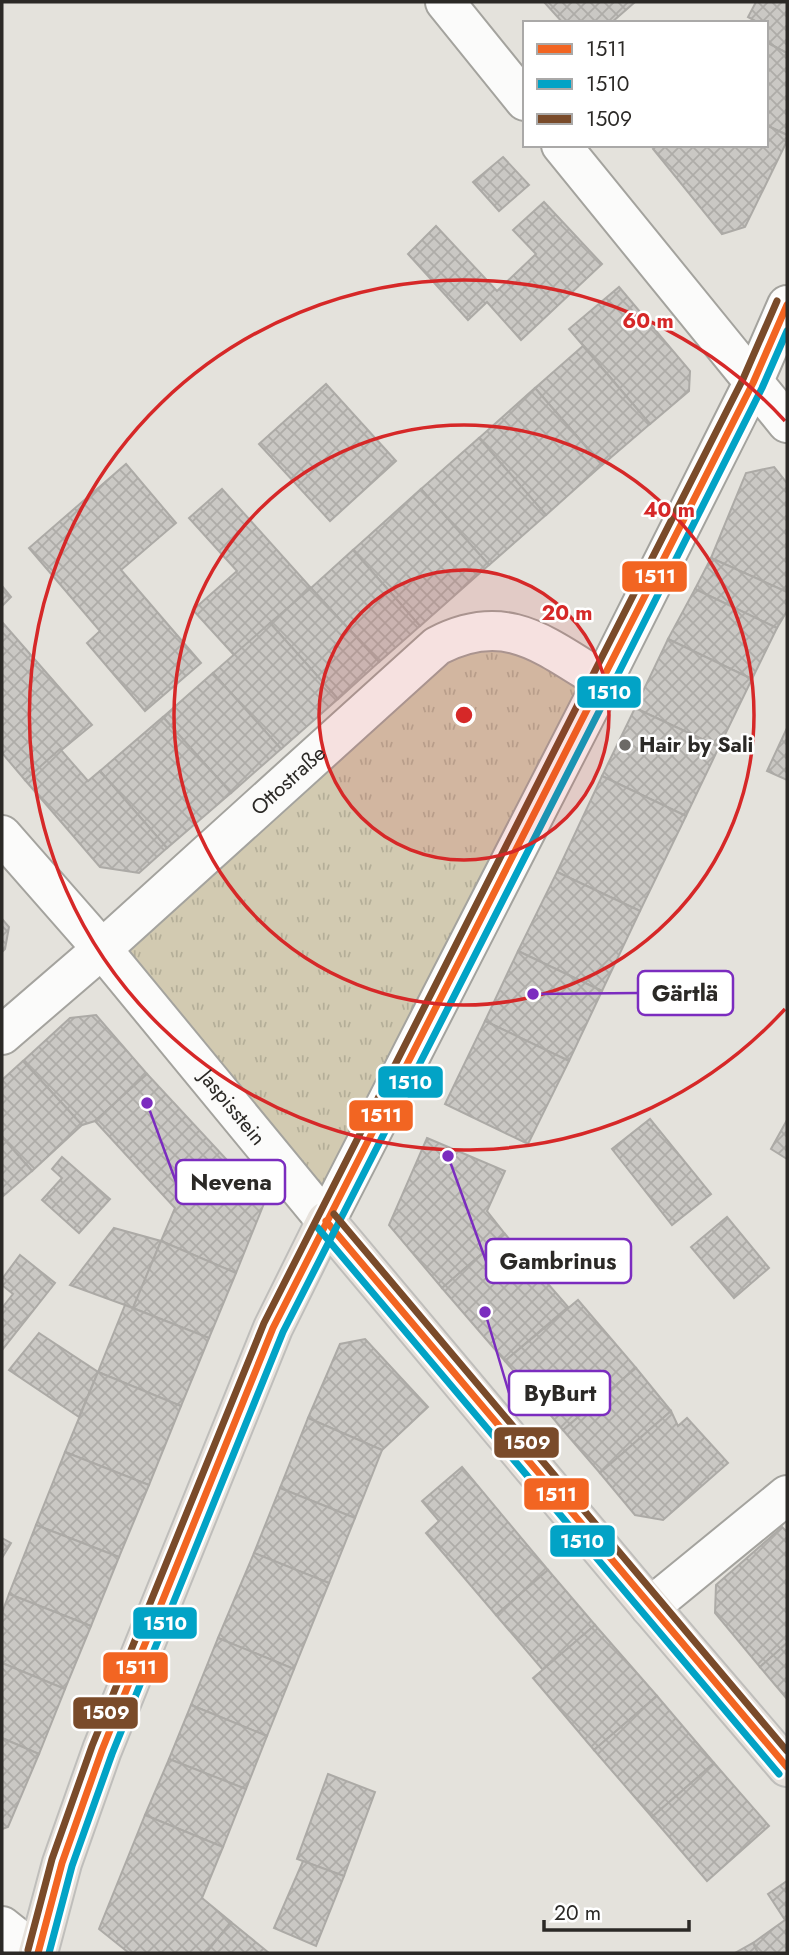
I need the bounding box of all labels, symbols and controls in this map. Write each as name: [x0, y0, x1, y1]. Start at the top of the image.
legend: [523, 21, 768, 147]
text: 1511: [586, 34, 626, 64]
text: 1510: [586, 69, 629, 99]
text: 1509: [586, 104, 632, 134]
text: 60 m: [622, 306, 674, 336]
text: 40 m: [643, 495, 695, 525]
line badge: 1511: [621, 560, 688, 593]
text: 1511: [634, 563, 676, 590]
text: 20 m: [541, 598, 593, 628]
line badge: 1510: [576, 675, 642, 709]
text: 1510: [587, 679, 631, 706]
centre of rings: [452, 703, 476, 727]
place label: Hair by Sali: [639, 730, 753, 760]
marker: Hair by Sali: [617, 737, 633, 753]
street label: Ottostraße: [244, 739, 332, 822]
callout: Gärtlä: [638, 971, 733, 1015]
text: Gärtlä: [652, 976, 718, 1010]
street label: Jaspisstein: [190, 1061, 273, 1152]
line badge: 1510: [377, 1065, 444, 1099]
text: 1510: [388, 1069, 432, 1096]
line badge: 1511: [348, 1099, 414, 1132]
text: 1511: [360, 1102, 402, 1129]
callout: Nevena: [176, 1160, 285, 1204]
text: Nevena: [190, 1165, 272, 1199]
callout: Gambrinus: [486, 1239, 631, 1283]
text: Gambrinus: [500, 1244, 616, 1278]
callout: ByBurt: [509, 1371, 610, 1415]
text: ByBurt: [524, 1376, 597, 1410]
line badge: 1509: [493, 1426, 560, 1459]
text: 1509: [503, 1429, 551, 1456]
line badge: 1511: [523, 1477, 590, 1511]
text: 1511: [535, 1481, 577, 1508]
line badge: 1510: [549, 1524, 616, 1558]
text: 1510: [560, 1528, 604, 1555]
line badge: 1510: [132, 1606, 198, 1640]
text: 1510: [143, 1610, 187, 1637]
line badge: 1511: [102, 1651, 169, 1684]
text: 1511: [115, 1654, 157, 1681]
line badge: 1509: [72, 1696, 139, 1730]
text: 1509: [82, 1699, 130, 1726]
scale bar: [544, 1888, 689, 1932]
text: 20 m: [554, 1898, 601, 1928]

